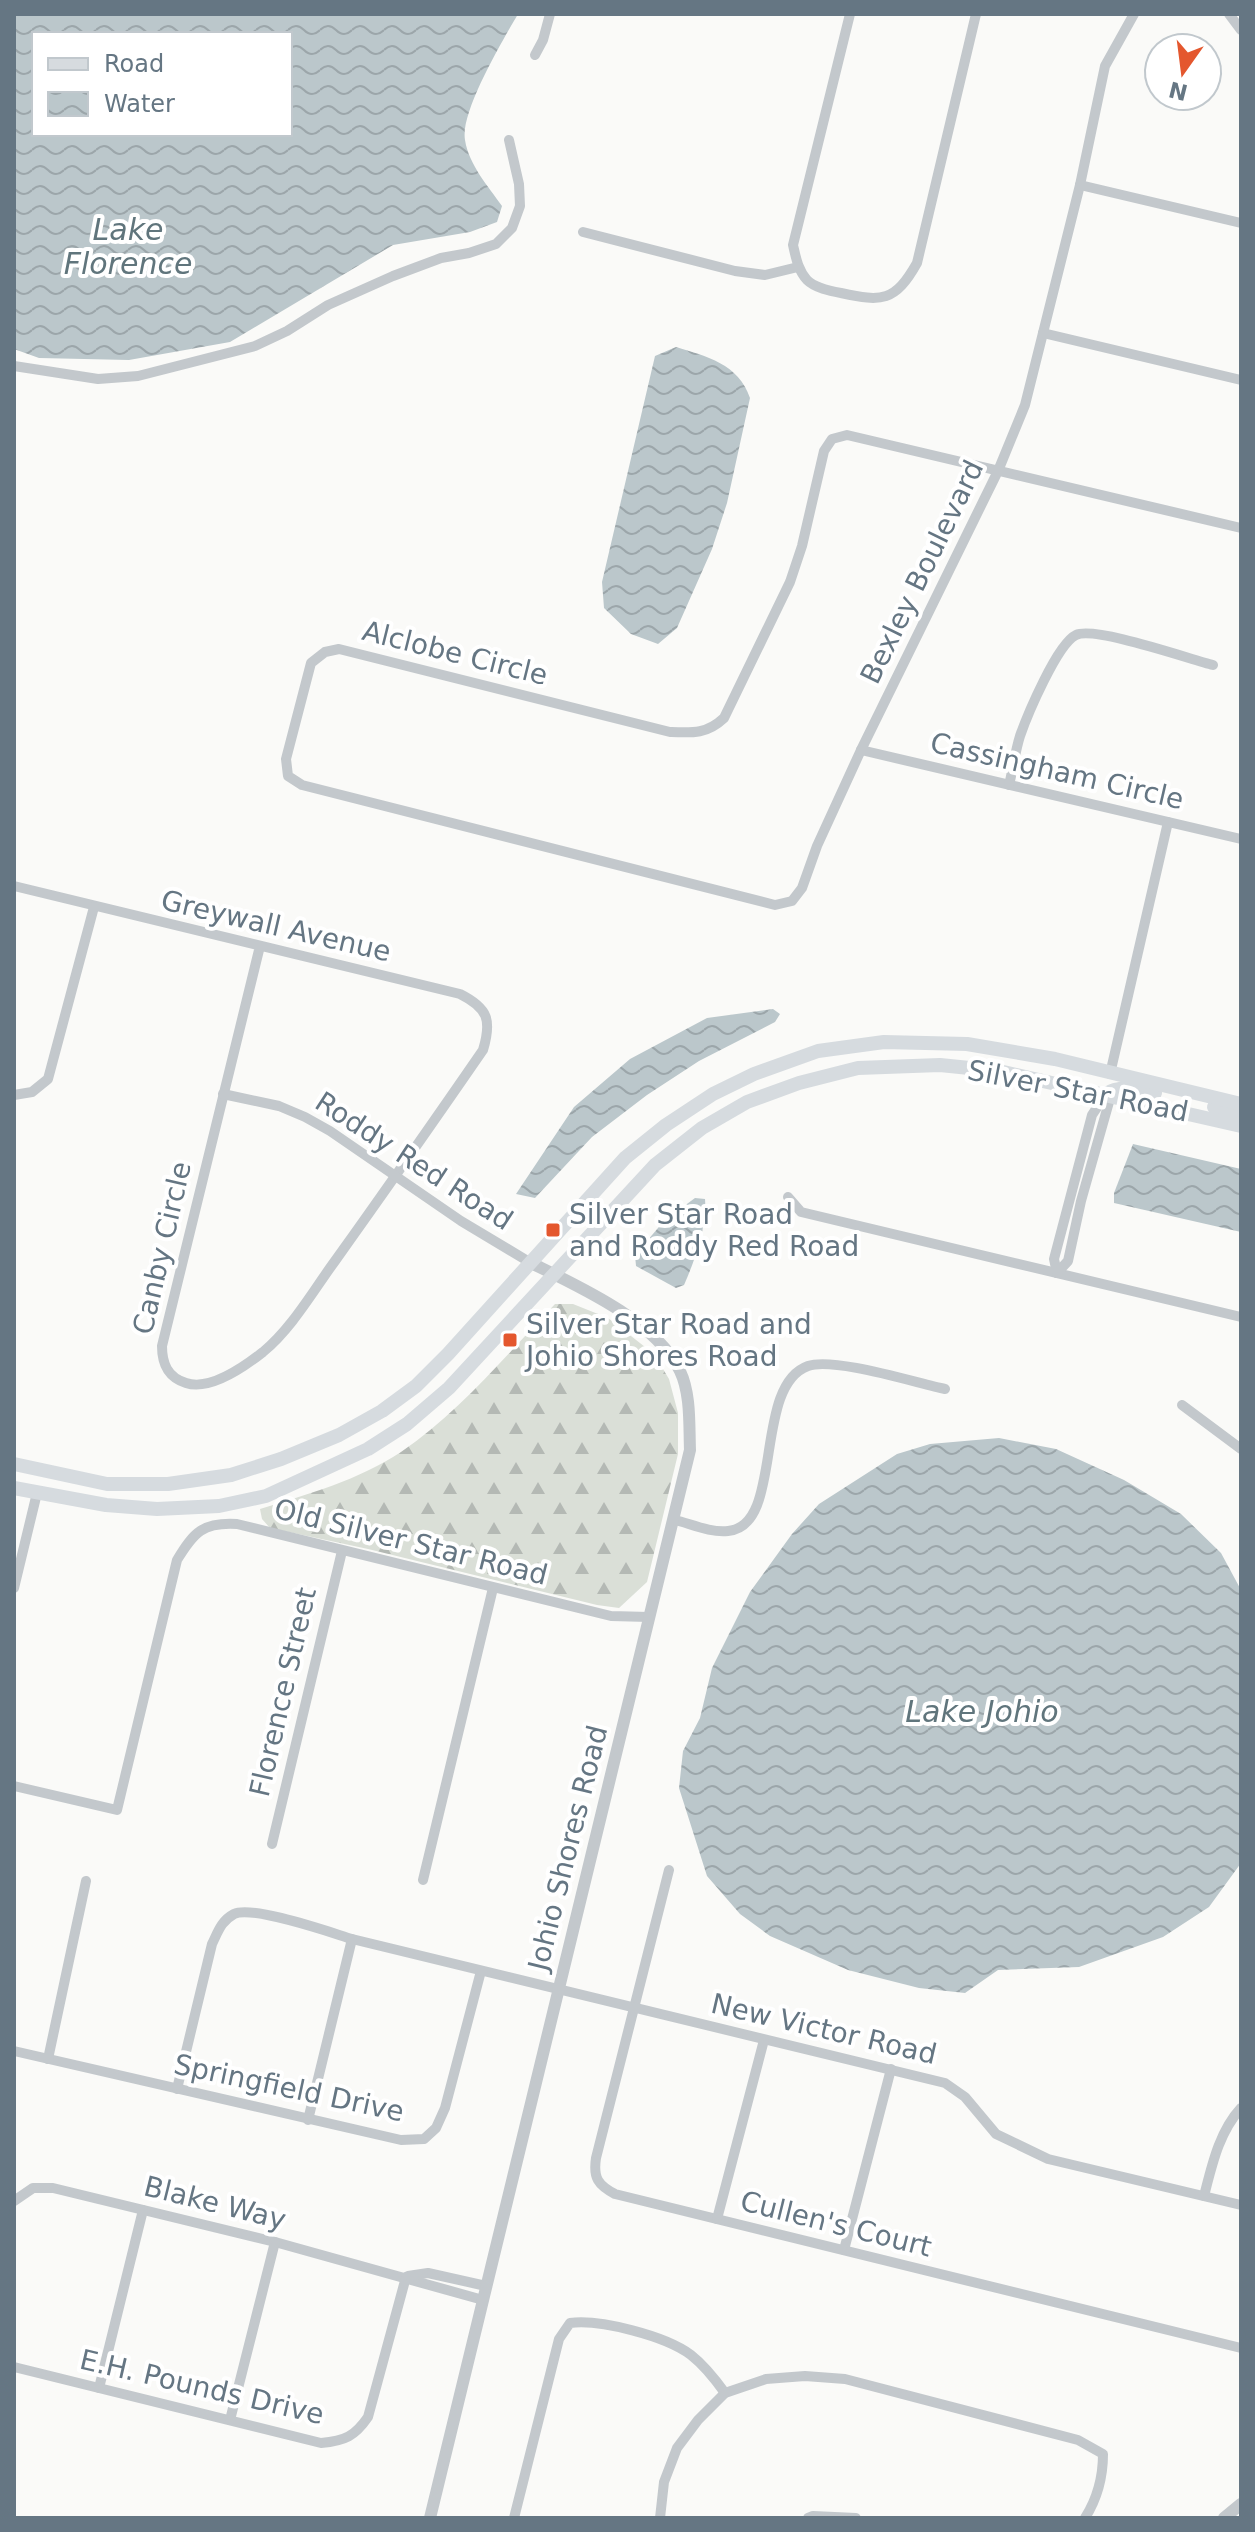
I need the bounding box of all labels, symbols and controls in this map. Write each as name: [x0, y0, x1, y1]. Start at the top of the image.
legend: [32, 32, 292, 136]
north arrow: [1143, 32, 1223, 112]
text: Road: [104, 50, 164, 78]
text: N: [1166, 77, 1190, 105]
text: Water: [104, 90, 175, 118]
water label: Lake Florence: [64, 212, 192, 281]
street label: Bexley Boulevard: [854, 455, 990, 689]
street label: Alclobe Circle: [359, 614, 551, 692]
street label: Cassingham Circle: [927, 726, 1187, 816]
street label: Greywall Avenue: [158, 883, 394, 969]
street label: Silver Star Road: [965, 1053, 1191, 1129]
street label: Roddy Red Road: [309, 1085, 519, 1237]
street label: Canby Circle: [126, 1158, 198, 1338]
place label: Silver Star Road and Roddy Red Road: [569, 1198, 859, 1263]
marker: Silver Star Road and Roddy Red Road: [544, 1221, 562, 1239]
place label: Silver Star Road and Johio Shores Road: [524, 1308, 812, 1373]
marker: Silver Star Road and Johio Shores Road: [501, 1331, 519, 1349]
street label: Old Silver Star Road: [271, 1492, 551, 1592]
street label: Florence Street: [243, 1584, 323, 1800]
water label: Lake Johio: [905, 1694, 1059, 1729]
street label: Johio Shores Road: [521, 1722, 614, 1976]
street label: New Victor Road: [708, 1987, 940, 2071]
street label: Springfield Drive: [171, 2048, 407, 2128]
street label: Blake Way: [141, 2169, 289, 2237]
street label: Cullen's Court: [737, 2184, 935, 2264]
street label: E.H. Pounds Drive: [77, 2343, 327, 2431]

